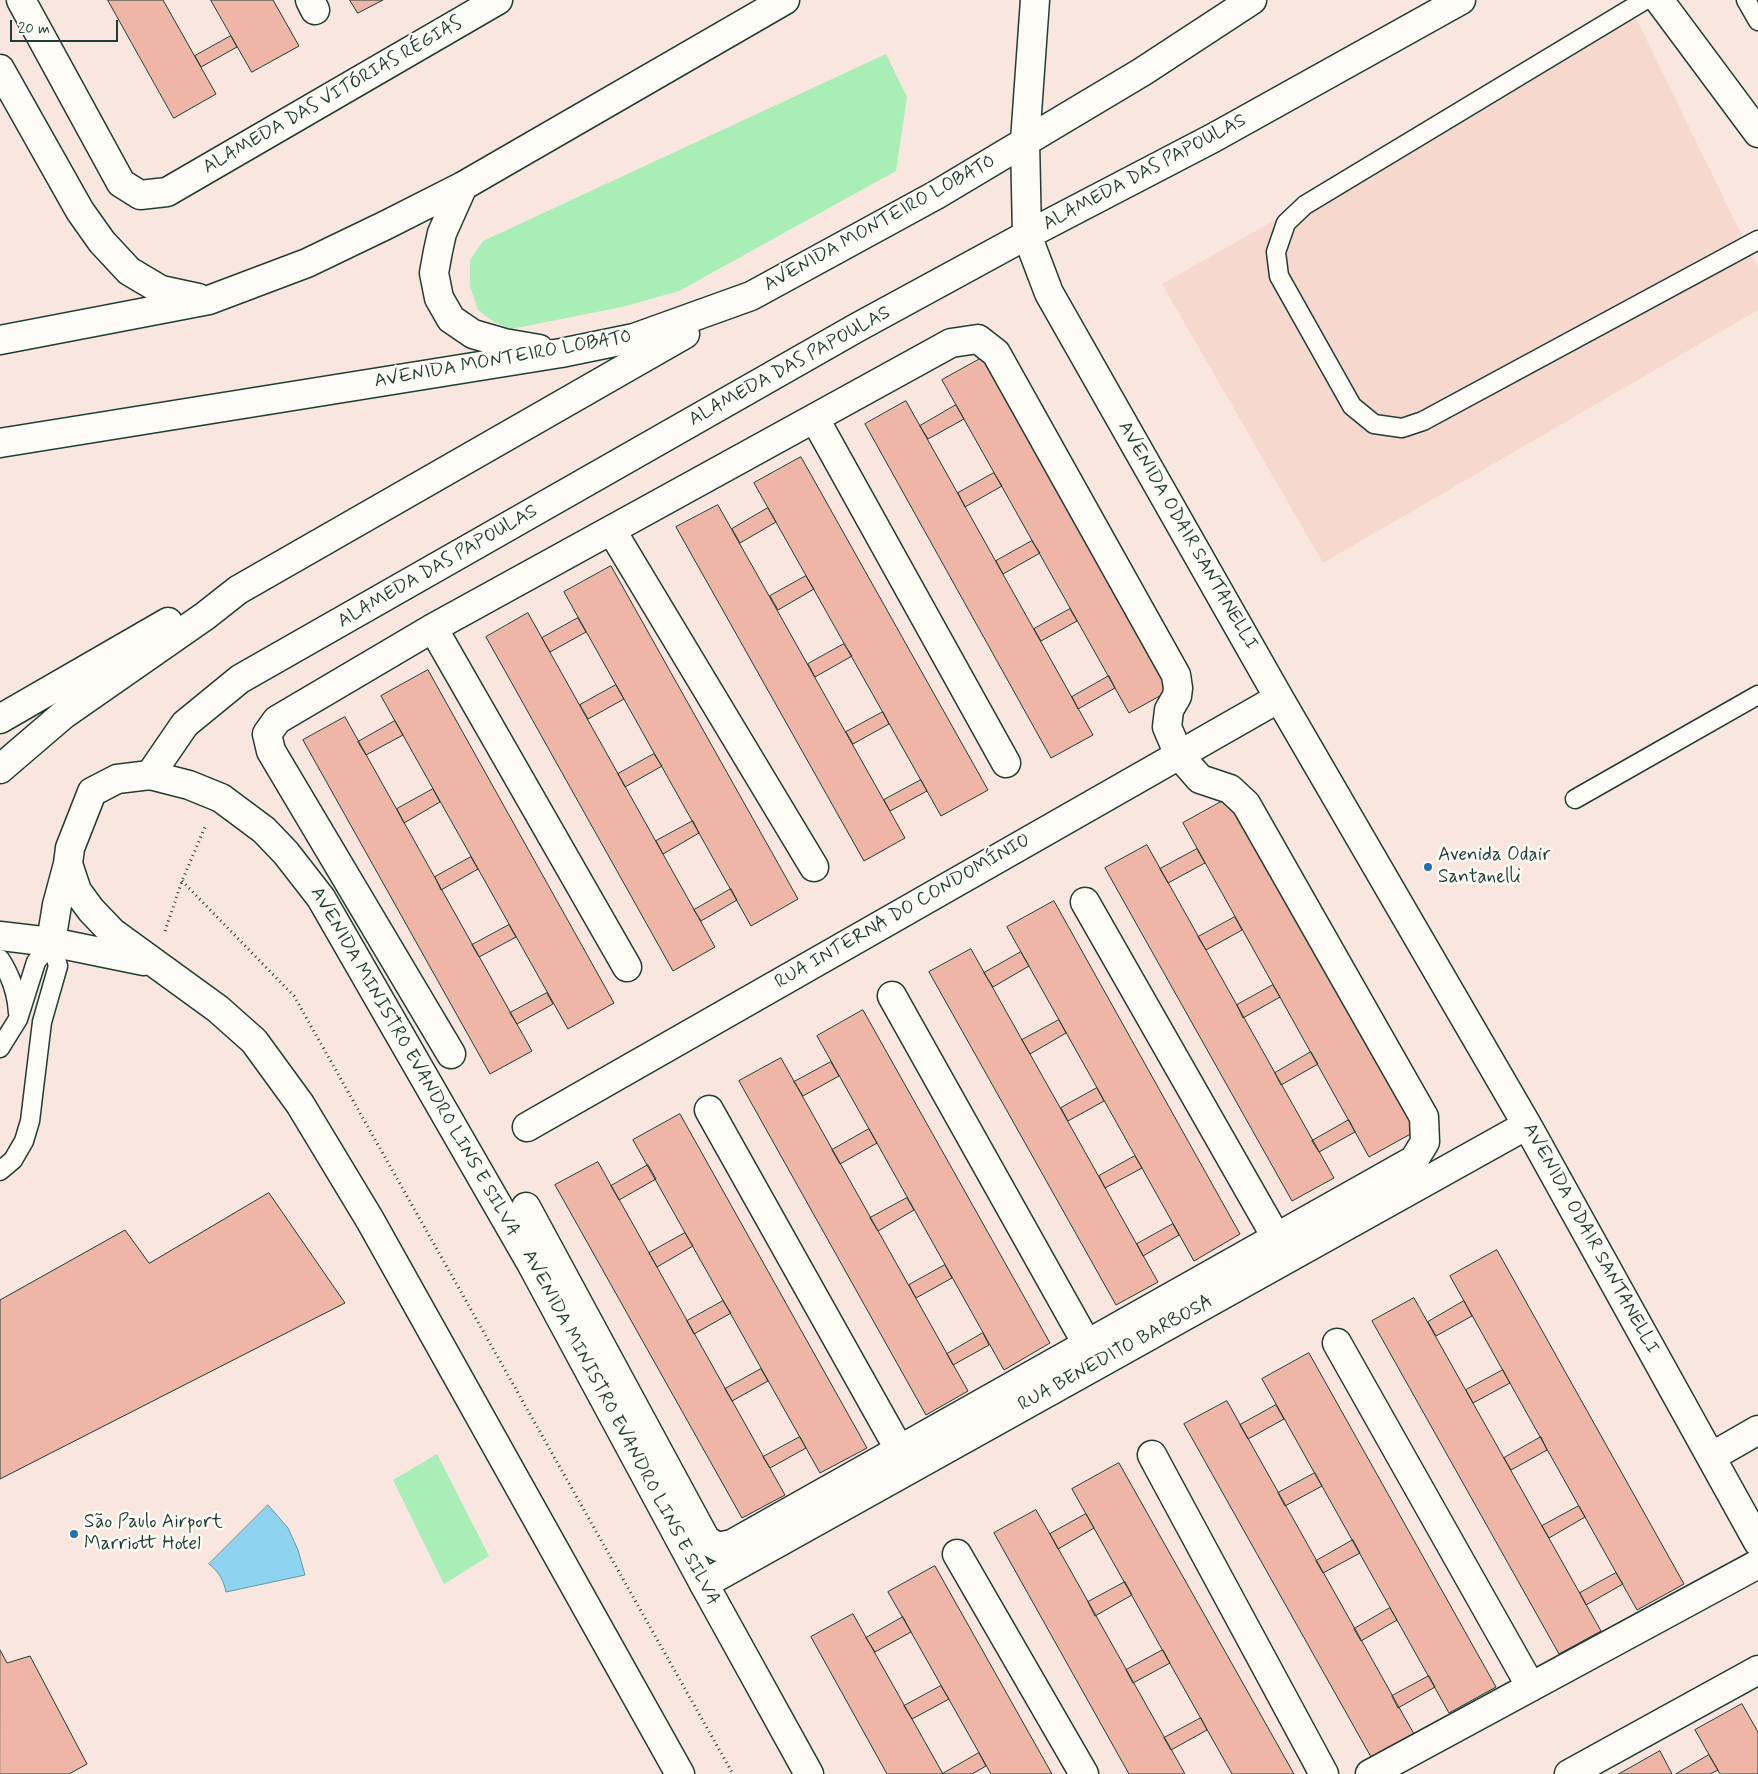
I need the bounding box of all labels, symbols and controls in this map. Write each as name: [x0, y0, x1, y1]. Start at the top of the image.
scale bar: [12, 10, 120, 42]
street label: ALAMEDA DAS VITÓRIAS RÉGIAS: [199, 12, 467, 180]
text: 20 m: [18, 19, 50, 39]
street label: ALAMEDA DAS PAPOULAS: [1039, 110, 1251, 236]
street label: AVENIDA MONTEIRO LOBATO: [760, 151, 1000, 297]
street label: ALAMEDA DAS PAPOULAS: [685, 302, 895, 432]
street label: AVENIDA MONTEIRO LOBATO: [372, 326, 634, 394]
street label: AVENIDA ODAIR SANTANELLI: [1112, 418, 1262, 654]
street label: ALAMEDA DAS PAPOULAS: [334, 500, 542, 634]
street label: RUA INTERNA DO CONDOMÍNIO: [771, 829, 1035, 995]
place label: Avenida Odair Santanelli: [1438, 845, 1550, 889]
marker: Avenida Odair Santanelli: [1422, 861, 1434, 873]
street label: AVENIDA MINISTRO EVANDRO LINS E SILVA: [304, 883, 524, 1241]
street label: AVENIDA ODAIR SANTANELLI: [1517, 1120, 1663, 1358]
street label: AVENIDA MINISTRO EVANDRO LINS E SILVA: [516, 1246, 724, 1610]
street label: RUA BENEDITO BARBOSA: [1015, 1291, 1217, 1417]
place label: São Paulo Airport Marriott Hotel: [84, 1512, 223, 1556]
marker: São Paulo Airport Marriott Hotel: [68, 1528, 80, 1540]

